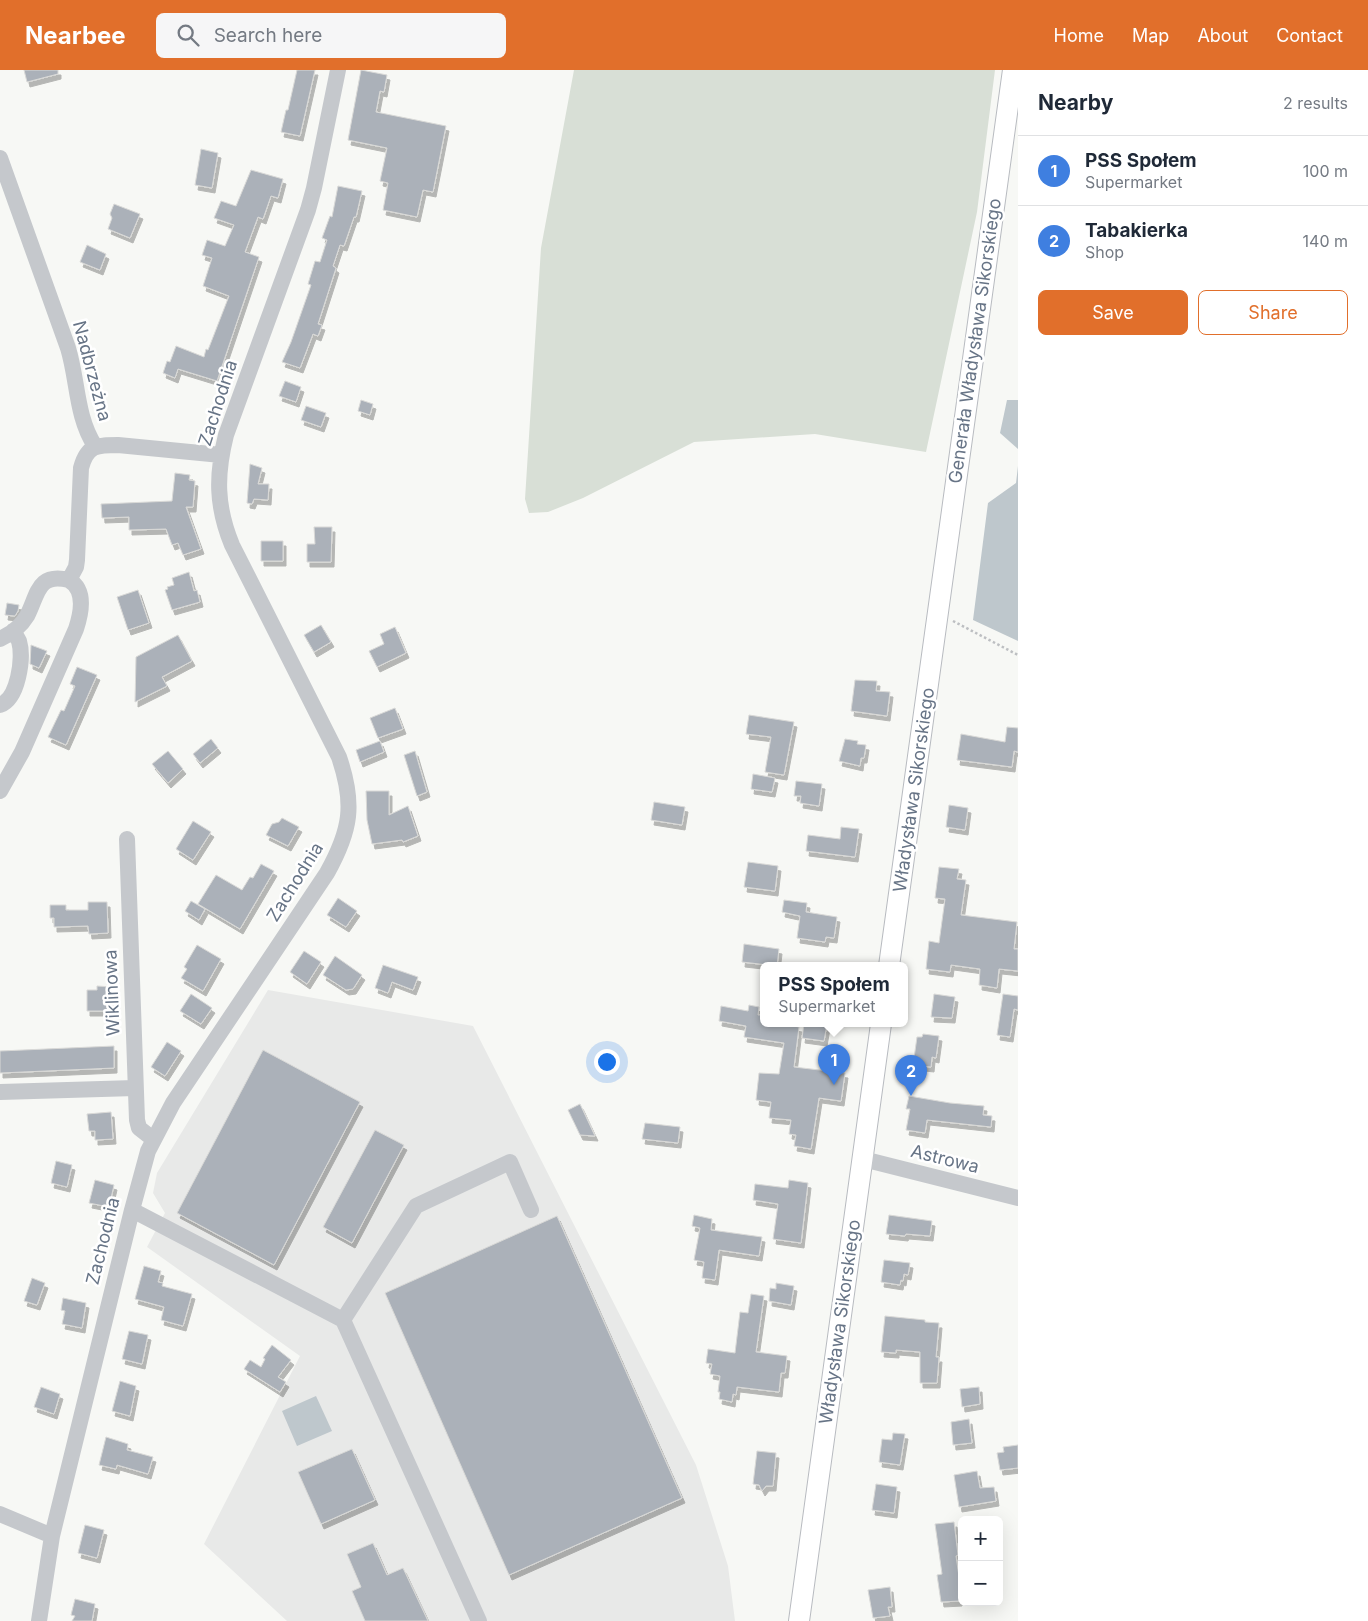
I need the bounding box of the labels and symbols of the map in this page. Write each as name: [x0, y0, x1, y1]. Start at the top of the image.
street label: Generała Władysława Sikorskiego: [944, 197, 1005, 485]
street label: Nadbrzeżna: [69, 318, 116, 423]
street label: Zachodnia: [194, 357, 241, 449]
street label: Władysława Sikorskiego: [889, 686, 938, 894]
street label: Zachodnia: [262, 838, 327, 925]
street label: Wiklinowa: [99, 949, 124, 1037]
pin: 1: [818, 1044, 850, 1085]
your location: [594, 1049, 620, 1075]
pin: 2: [895, 1055, 927, 1096]
street label: Astrowa: [909, 1140, 981, 1177]
street label: Zachodnia: [82, 1195, 124, 1287]
street label: Władysława Sikorskiego: [815, 1218, 864, 1426]

